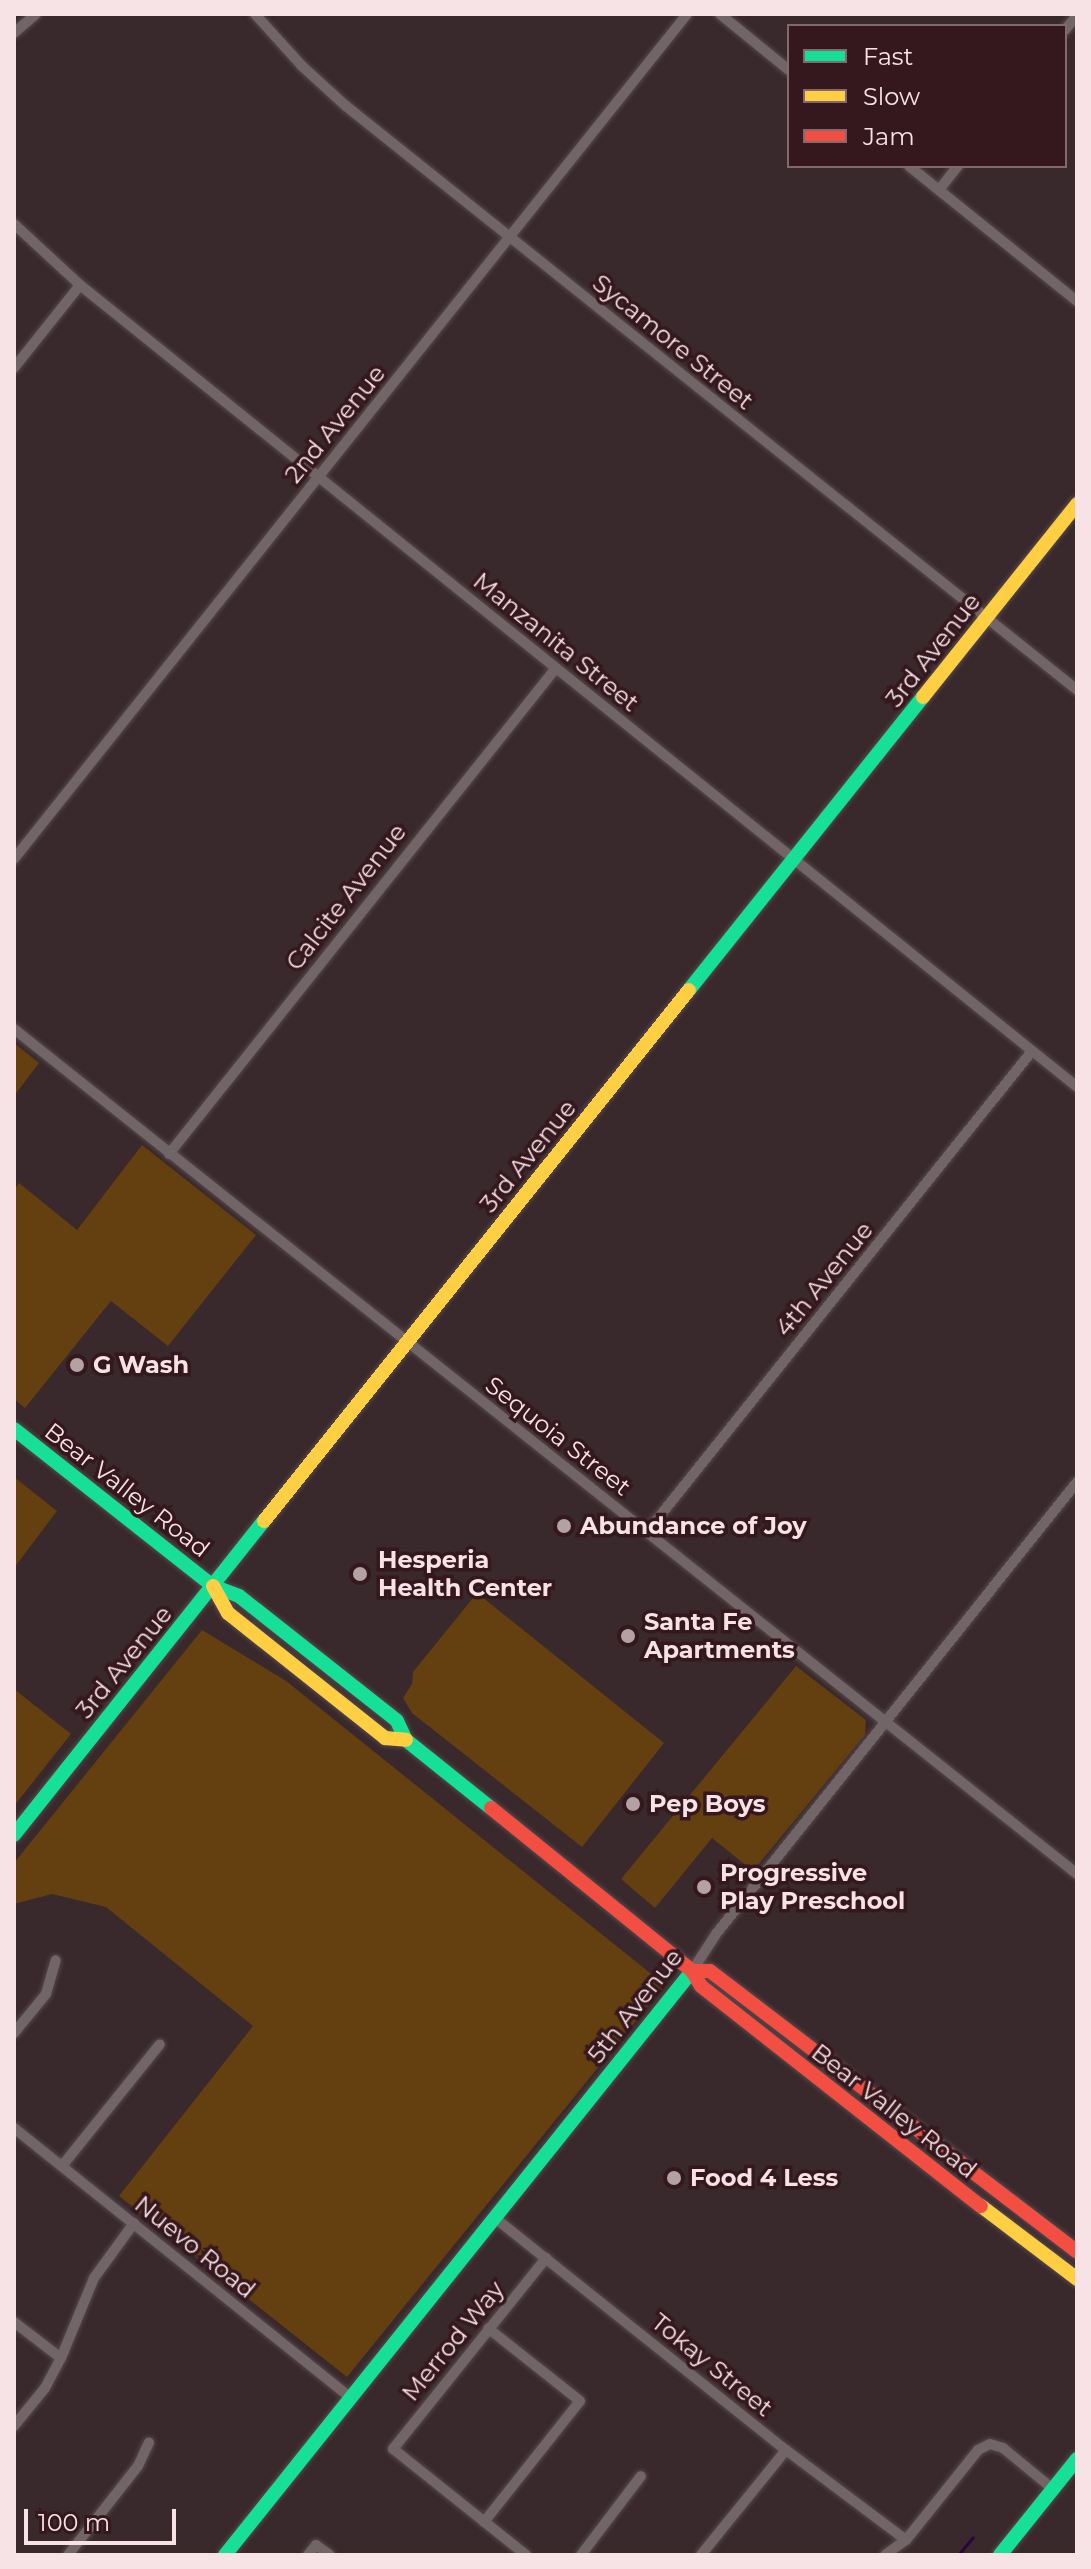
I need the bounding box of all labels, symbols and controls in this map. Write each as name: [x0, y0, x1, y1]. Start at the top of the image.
legend: [787, 24, 1067, 168]
text: Fast: [863, 42, 913, 71]
text: Slow: [863, 82, 920, 111]
text: Jam: [863, 122, 915, 151]
street label: Sycamore Street: [587, 268, 759, 416]
street label: 2nd Avenue: [279, 359, 391, 489]
street label: Manzanita Street: [467, 566, 645, 718]
street label: 3rd Avenue: [880, 588, 986, 712]
street label: Calcite Avenue: [280, 818, 412, 976]
street label: 3rd Avenue: [474, 1094, 582, 1218]
street label: 4th Avenue: [769, 1216, 879, 1342]
place label: G Wash: [93, 1351, 189, 1379]
marker: G Wash: [68, 1356, 86, 1374]
street label: Sequoia Street: [480, 1370, 636, 1502]
street label: Bear Valley Road: [39, 1417, 215, 1563]
place label: Abundance of Joy: [580, 1512, 807, 1540]
marker: Abundance of Joy: [555, 1517, 573, 1535]
place label: Hesperia Health Center: [378, 1546, 552, 1602]
marker: Hesperia Health Center: [349, 1563, 371, 1585]
street label: 3rd Avenue: [70, 1600, 178, 1724]
place label: Santa Fe Apartments: [644, 1608, 795, 1664]
marker: Santa Fe Apartments: [619, 1627, 637, 1645]
place label: Pep Boys: [649, 1790, 765, 1818]
marker: Pep Boys: [624, 1795, 642, 1813]
place label: Progressive Play Preschool: [720, 1859, 905, 1915]
marker: Progressive Play Preschool: [695, 1878, 713, 1896]
street label: 5th Avenue: [582, 1943, 688, 2069]
street label: Bear Valley Road: [806, 2038, 982, 2184]
place label: Food 4 Less: [690, 2164, 838, 2192]
marker: Food 4 Less: [665, 2169, 683, 2187]
street label: Nuevo Road: [129, 2190, 261, 2304]
street label: Merrod Way: [396, 2275, 510, 2407]
street label: Tokay Street: [646, 2308, 778, 2422]
scale bar: [28, 2493, 180, 2543]
text: 100 m: [38, 2508, 110, 2537]

